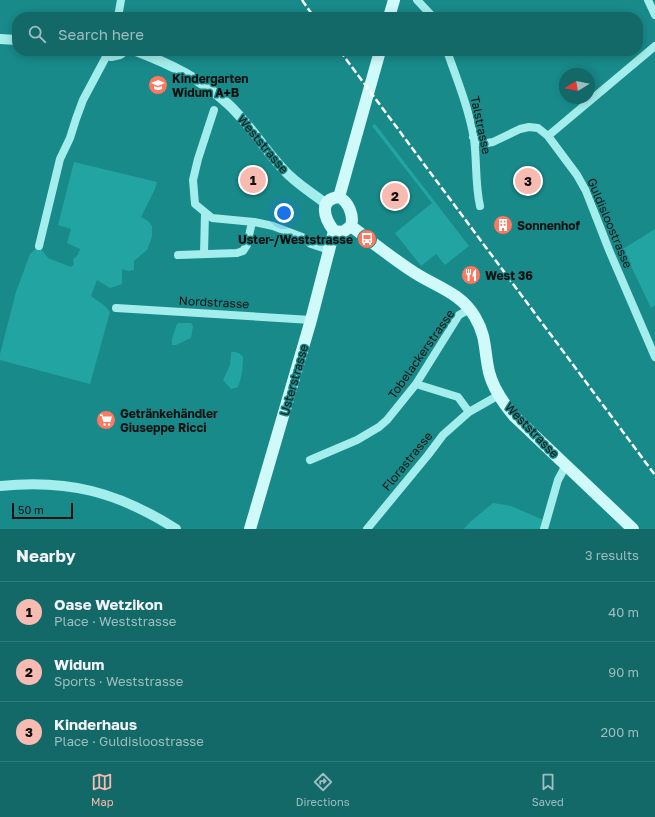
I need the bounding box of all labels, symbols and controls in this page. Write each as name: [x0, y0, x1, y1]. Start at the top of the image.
search box: [12, 12, 643, 56]
icon: search: [26, 23, 48, 45]
text: Search here: [58, 25, 144, 43]
north arrow: [559, 68, 595, 104]
place label: Kindergarten Widum A+B: [172, 71, 249, 100]
school or university icon: Kindergarten Widum A+B: [147, 74, 169, 96]
street label: Talstrasse: [468, 95, 494, 156]
street label: Weststrasse: [234, 112, 292, 176]
pin: 1: [240, 165, 266, 195]
pin: 3: [515, 166, 541, 196]
street label: Guldisloostrasse: [584, 176, 636, 270]
pin: 2: [382, 181, 408, 211]
your location: [274, 203, 294, 223]
building icon: Sonnenhof: [492, 214, 514, 236]
place label: Sonnenhof: [517, 218, 581, 233]
bus stop icon: Uster-/Weststrasse: [356, 228, 378, 250]
place label: Uster-/Weststrasse: [238, 232, 353, 247]
restaurant icon: West 36: [460, 264, 482, 286]
place label: West 36: [485, 268, 533, 283]
street label: Nordstrasse: [178, 293, 250, 311]
street label: Tobelackerstrasse: [385, 306, 457, 401]
street label: Usterstrasse: [277, 342, 311, 418]
street label: Weststrasse: [502, 399, 562, 461]
place label: Getränkehändler Giuseppe Ricci: [120, 406, 218, 435]
supermarket icon: Getränkehändler Giuseppe Ricci: [95, 409, 117, 431]
street label: Florastrasse: [379, 428, 435, 494]
scale bar: [12, 501, 73, 520]
text: 50 m: [18, 503, 44, 516]
text: Nearby: [16, 545, 76, 566]
text: 3 results: [585, 547, 639, 563]
text: Oase Wetzikon: [54, 595, 163, 613]
text: 1: [26, 604, 32, 620]
text: 40 m: [608, 604, 639, 620]
text: Place · Weststrasse: [54, 613, 176, 629]
text: Widum: [54, 655, 104, 673]
text: 2: [25, 664, 33, 680]
text: 90 m: [608, 664, 639, 680]
text: Sports · Weststrasse: [54, 673, 183, 689]
text: Kinderhaus: [54, 715, 137, 733]
text: 3: [25, 724, 33, 740]
text: 200 m: [601, 724, 639, 740]
text: Place · Guldisloostrasse: [54, 733, 204, 749]
tab: Map: [91, 771, 114, 808]
tab: Directions: [296, 771, 350, 808]
tab: Saved: [532, 771, 564, 808]

